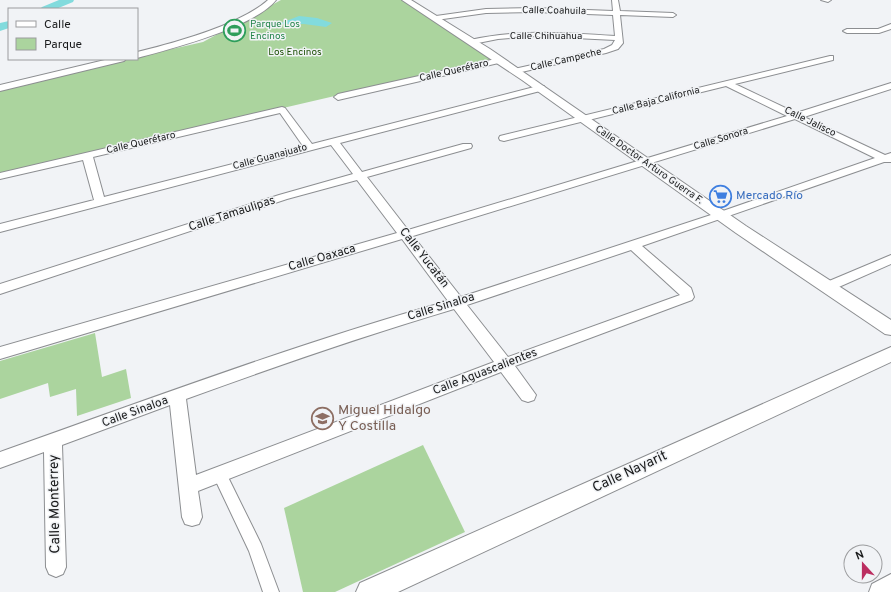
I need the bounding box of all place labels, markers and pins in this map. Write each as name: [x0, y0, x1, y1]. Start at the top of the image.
sports icon: Parque Los Encinos: [222, 17, 248, 43]
place label: Parque Los Encinos: [250, 18, 300, 43]
supermarket icon: Mercado Río: [707, 183, 733, 209]
place label: Mercado Río: [736, 188, 803, 204]
place label: Miguel Hidalgo Y Costilla: [338, 402, 431, 435]
school or university icon: Miguel Hidalgo Y Costilla: [309, 405, 335, 431]

